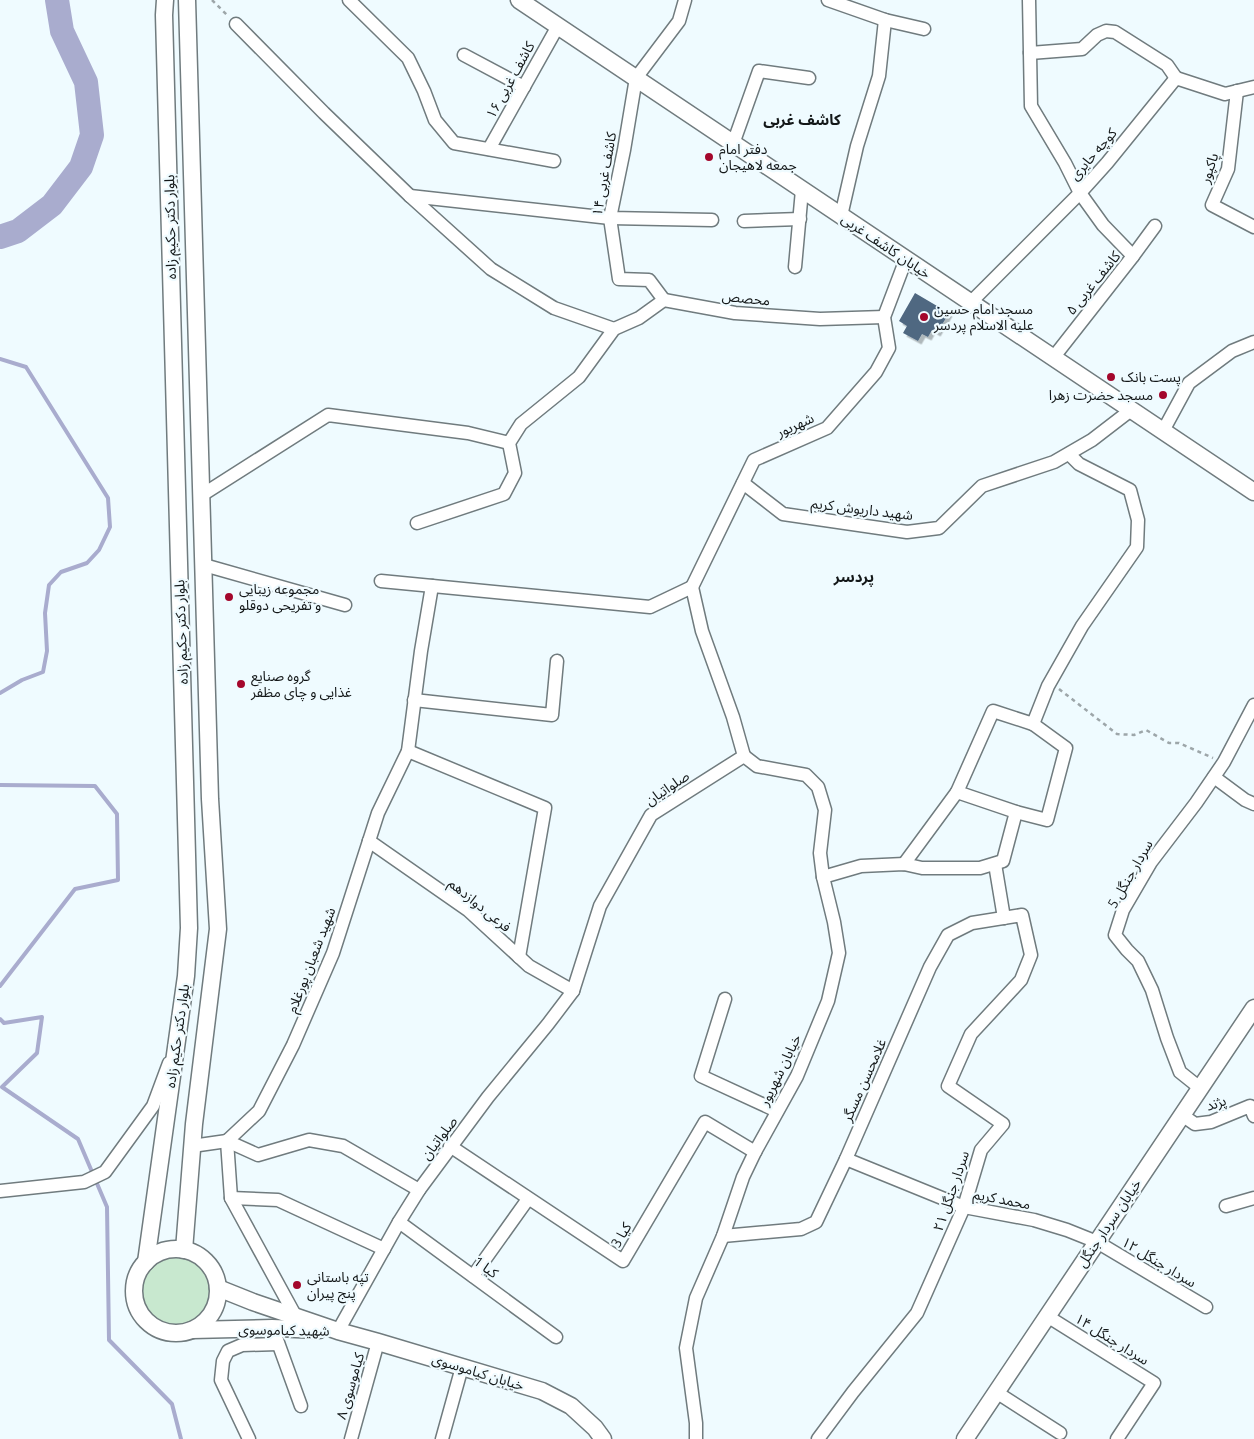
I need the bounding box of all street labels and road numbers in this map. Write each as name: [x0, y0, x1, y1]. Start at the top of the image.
street label: کاشف غربی ۱۶: [482, 39, 539, 121]
street label: کوچه حایری: [1066, 125, 1122, 184]
street label: کاشف غربی ۱۴: [589, 131, 620, 217]
street label: پاکپور: [1196, 151, 1223, 187]
street label: بلوار دکتر حکیم زاده: [161, 174, 182, 280]
street label: خیابان کاشف غربی: [838, 210, 934, 282]
street label: کاشف غربی ۵: [1063, 248, 1124, 319]
street label: محصص: [721, 288, 771, 309]
street label: شهریور: [773, 410, 817, 442]
street label: شهید داریوش کریم: [810, 495, 914, 526]
street label: بلوار دکتر حکیم زاده: [171, 579, 194, 685]
street label: صلواتیان: [642, 767, 693, 809]
street label: سردار جنگل 5: [1104, 837, 1157, 911]
street label: فرعی دوازدهم: [444, 875, 514, 937]
street label: شهید شعبان پورغلام: [284, 905, 341, 1016]
street label: بلوار دکتر حکیم زاده: [162, 983, 195, 1089]
street label: خیابان شهریور: [755, 1032, 805, 1110]
street label: غلامحسن مسگر: [838, 1036, 890, 1125]
street label: پژند: [1204, 1092, 1229, 1116]
street label: صلواتیان: [418, 1113, 461, 1163]
street label: سردار جنگل ۲۱: [930, 1149, 973, 1234]
street label: خیابان سردار جنگل: [1074, 1176, 1145, 1271]
street label: محمد کریم: [971, 1186, 1032, 1215]
street label: کیا 3: [608, 1219, 635, 1250]
street label: سردار جنگل ۱۲: [1118, 1233, 1199, 1291]
street label: کیا 1: [471, 1253, 501, 1281]
street label: سردار جنگل ۱۴: [1072, 1310, 1152, 1369]
street label: شهید کیاموسوی: [238, 1321, 330, 1340]
street label: خیابان کیاموسوی: [430, 1350, 526, 1395]
street label: کیاموسوی ۸: [333, 1351, 368, 1421]

